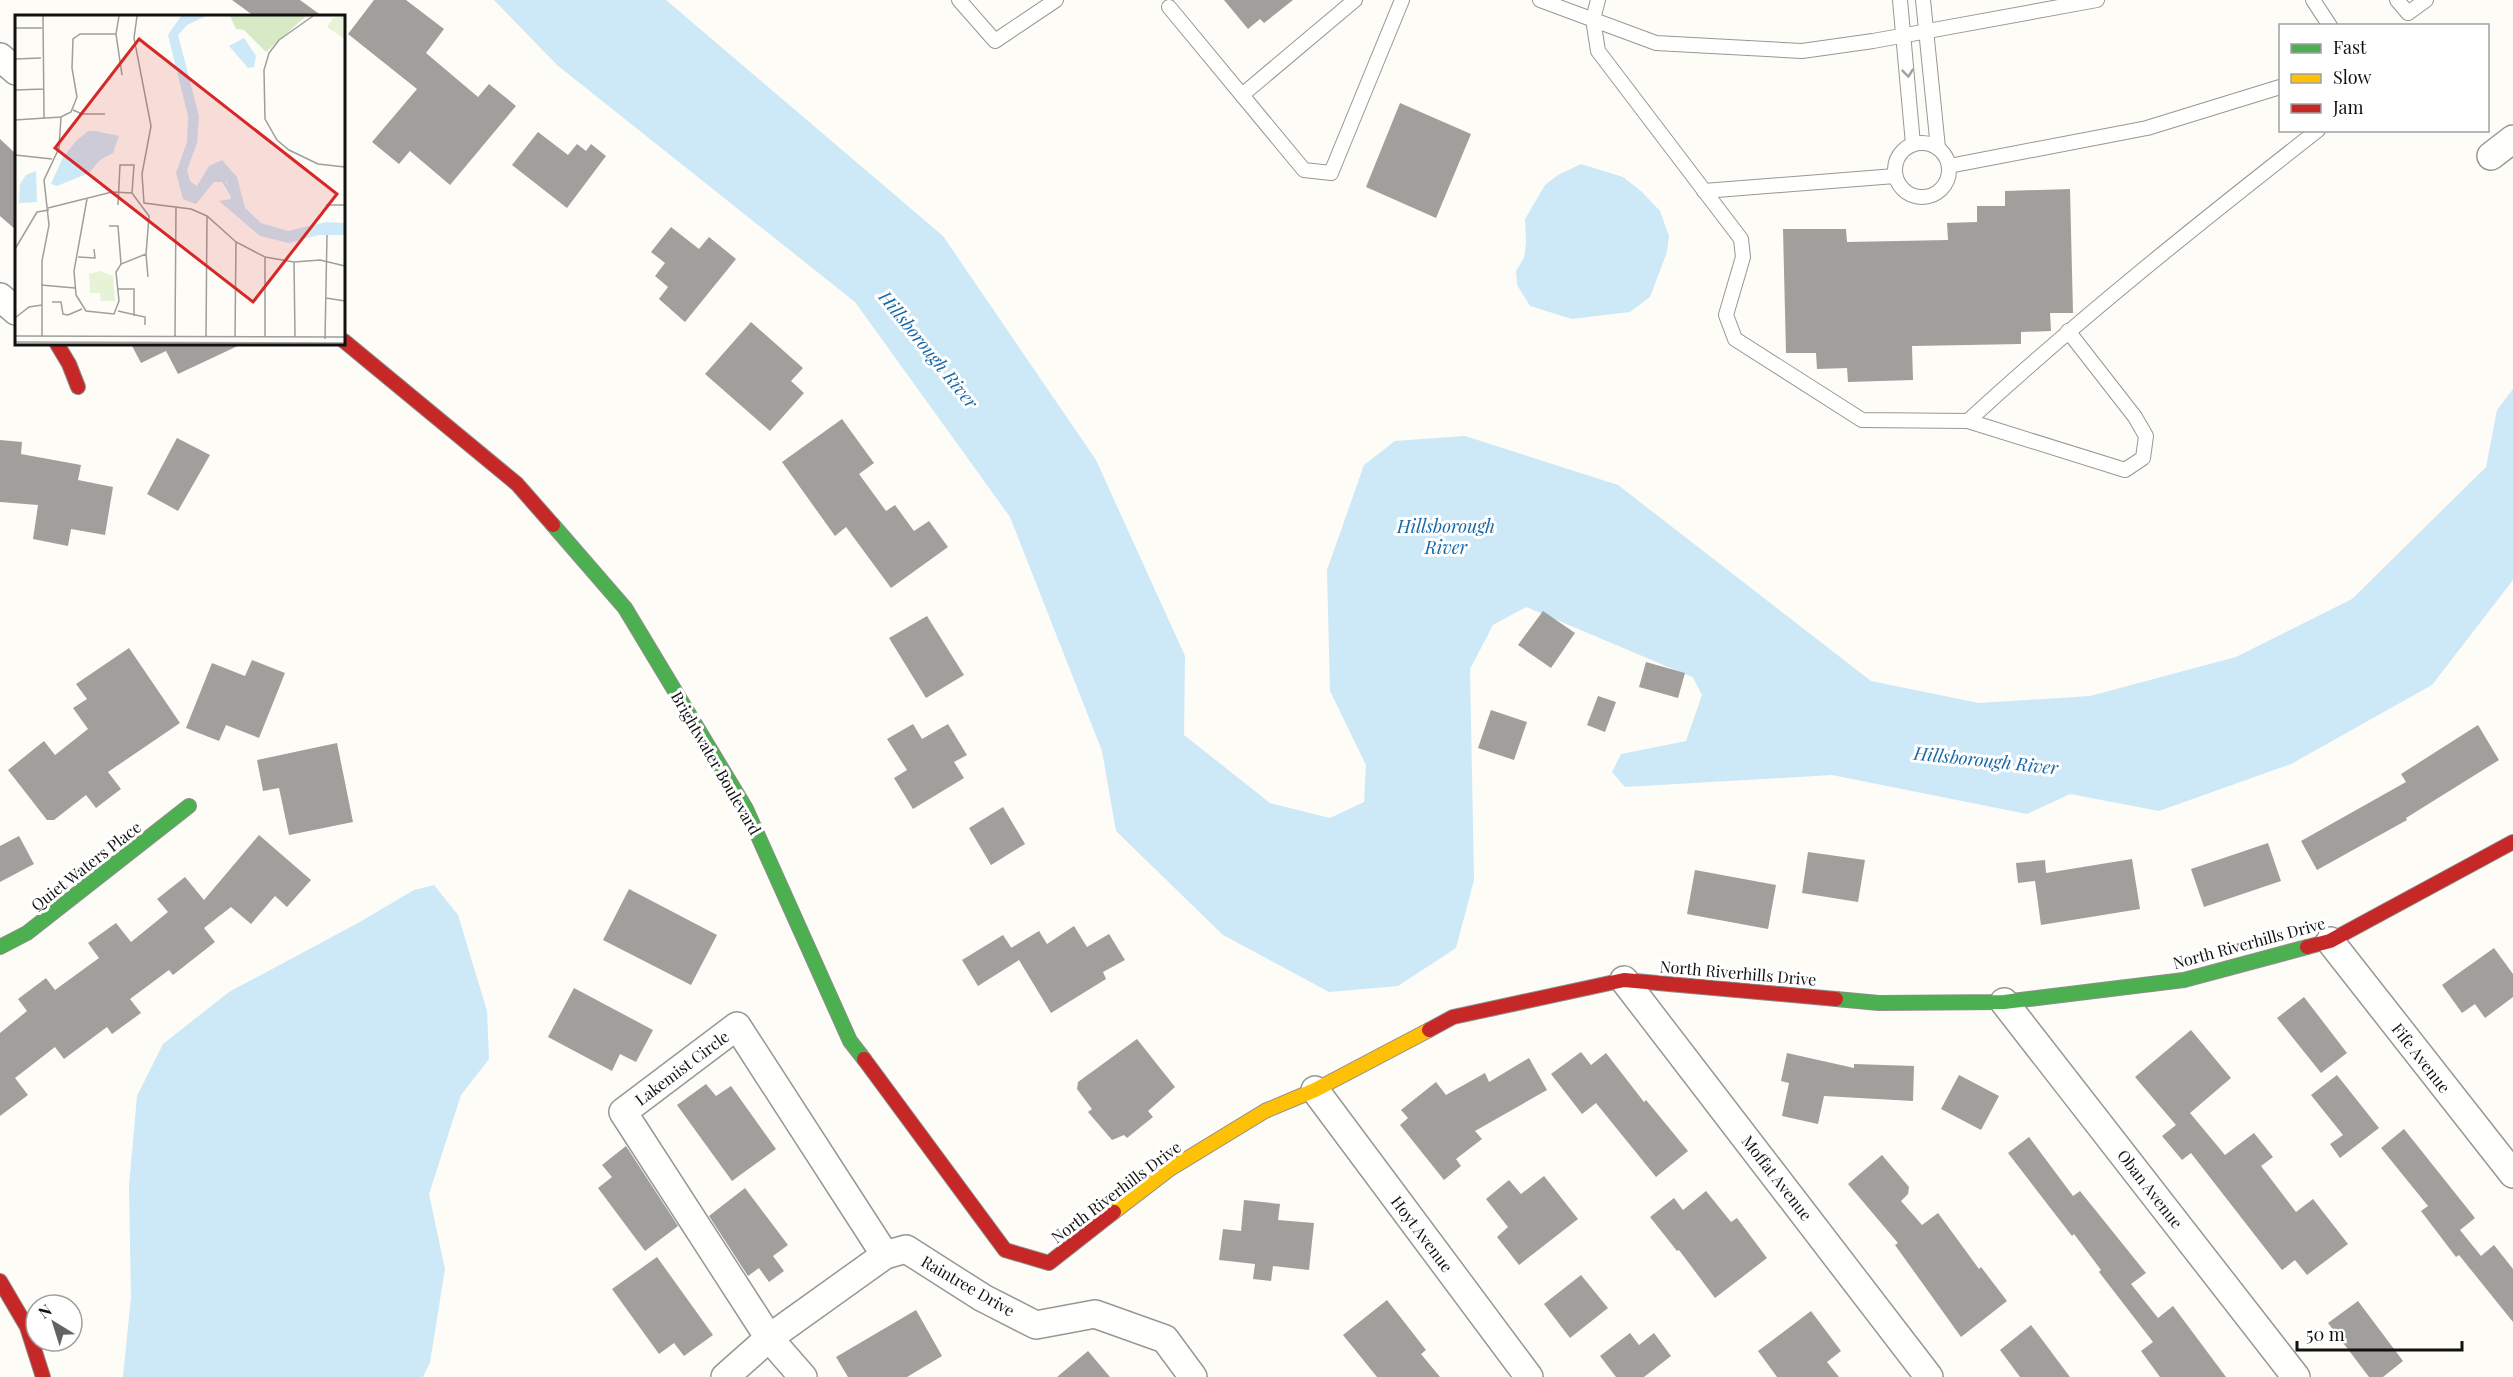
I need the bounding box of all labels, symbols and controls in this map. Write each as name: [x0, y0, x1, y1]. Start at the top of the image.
inset map: [15, 15, 345, 345]
legend: [2279, 24, 2489, 132]
text: Fast: [2333, 35, 2367, 59]
text: Slow: [2333, 65, 2371, 89]
one-way arrow: [1901, 69, 1914, 78]
text: Jam: [2332, 95, 2363, 119]
water label: Hillsborough River: [873, 285, 985, 414]
water label: Hillsborough River: [1396, 514, 1495, 559]
street label: Brightwater Boulevard: [667, 687, 766, 838]
water label: Hillsborough River: [1912, 740, 2061, 780]
street label: Quiet Waters Place: [26, 816, 145, 915]
street label: North Riverhills Drive: [2170, 912, 2327, 973]
street label: North Riverhills Drive: [1659, 955, 1817, 990]
street label: Fife Avenue: [2388, 1018, 2455, 1097]
street label: Lakemist Circle: [631, 1025, 733, 1110]
street label: Moffat Avenue: [1738, 1131, 1817, 1225]
street label: North Riverhills Drive: [1047, 1136, 1185, 1247]
street label: Oban Avenue: [2113, 1145, 2188, 1232]
street label: Hoyt Avenue: [1387, 1191, 1458, 1276]
street label: Raintree Drive: [918, 1250, 1019, 1321]
north arrow: [24, 1293, 84, 1353]
text: N: [33, 1299, 56, 1323]
scale bar: [2297, 1314, 2462, 1352]
text: 50 m: [2306, 1322, 2345, 1346]

